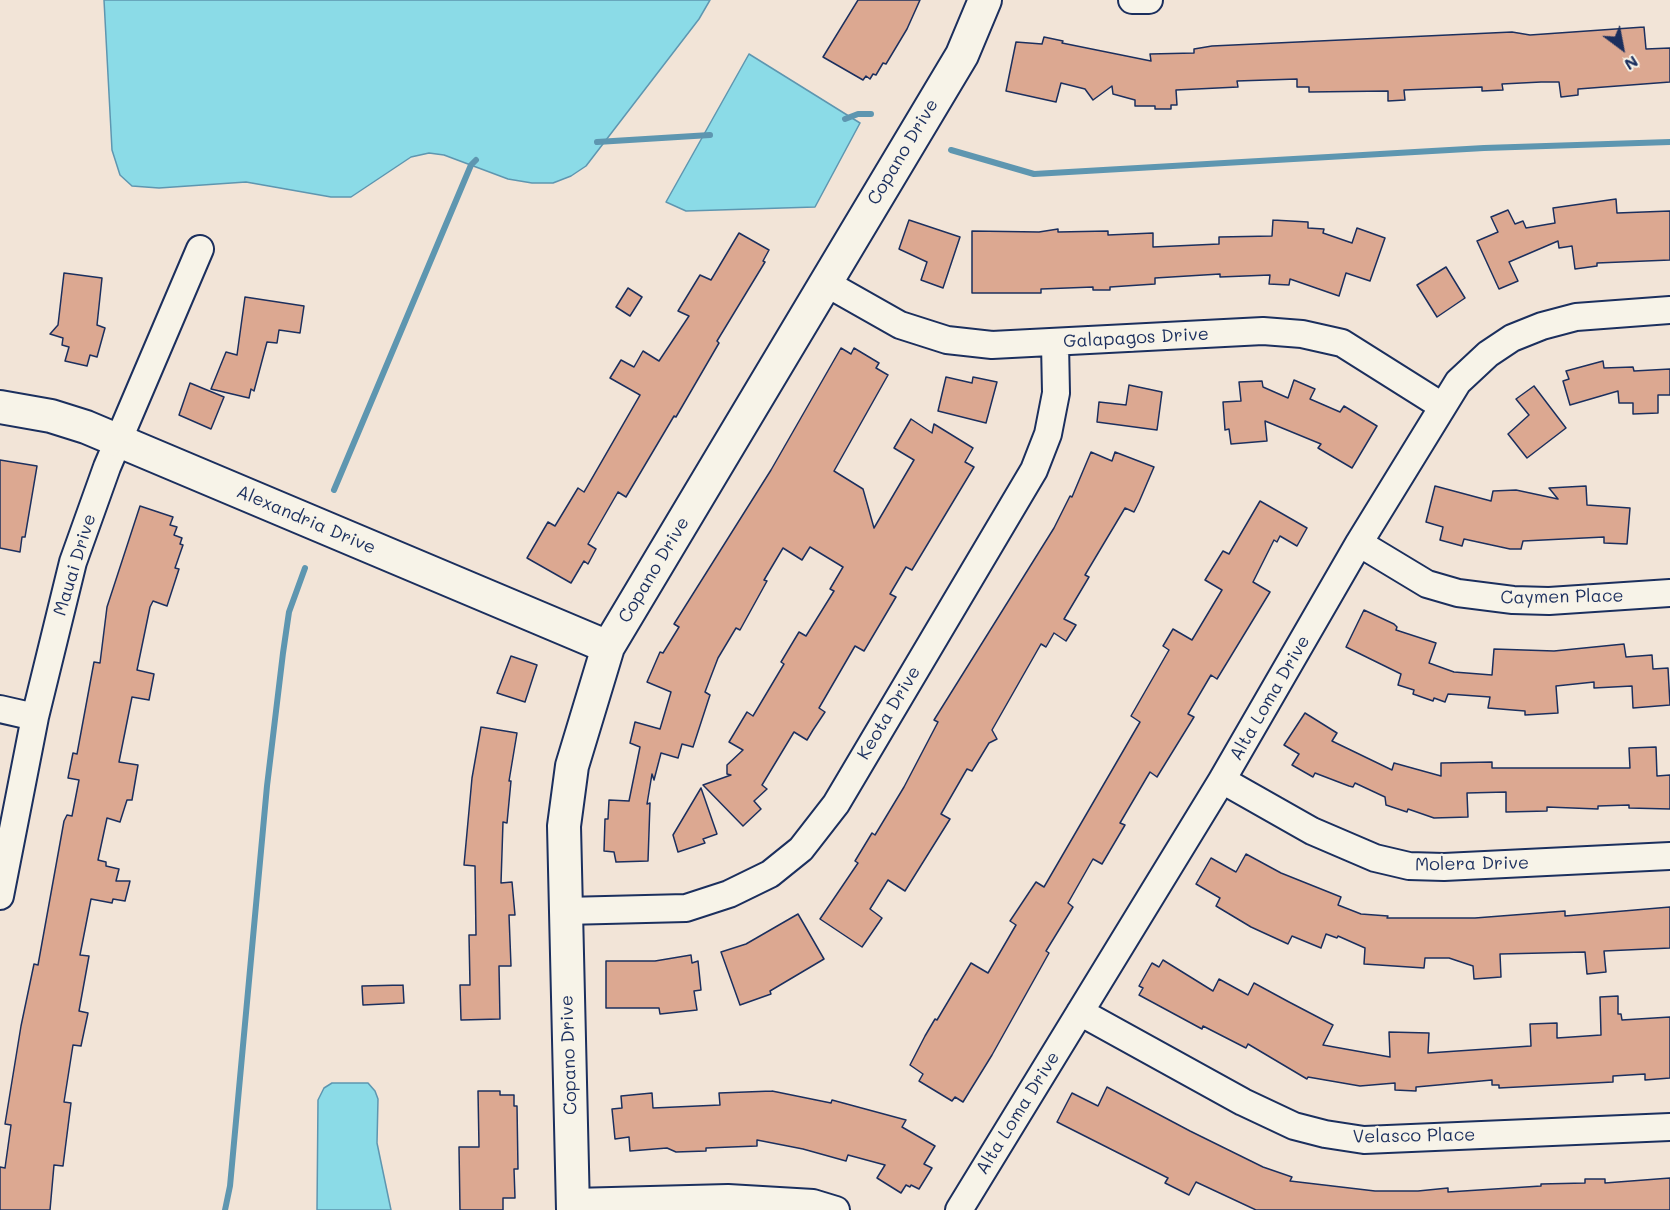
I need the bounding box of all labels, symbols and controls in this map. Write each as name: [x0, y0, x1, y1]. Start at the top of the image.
north arrow: [1592, 18, 1652, 78]
text: N: [1621, 52, 1643, 76]
street label: Copano Drive: [863, 95, 943, 209]
street label: Galapagos Drive: [1063, 323, 1209, 353]
street label: Alexandria Drive: [233, 481, 379, 559]
street label: Mauai Drive: [49, 511, 101, 619]
street label: Copano Drive: [614, 513, 694, 627]
street label: Caymen Place: [1500, 585, 1624, 609]
street label: Alta Loma Drive: [1225, 632, 1315, 764]
street label: Keota Drive: [853, 662, 925, 764]
street label: Molera Drive: [1415, 852, 1529, 876]
street label: Copano Drive: [556, 995, 582, 1115]
street label: Alta Loma Drive: [972, 1048, 1064, 1178]
street label: Velasco Place: [1352, 1124, 1476, 1148]

